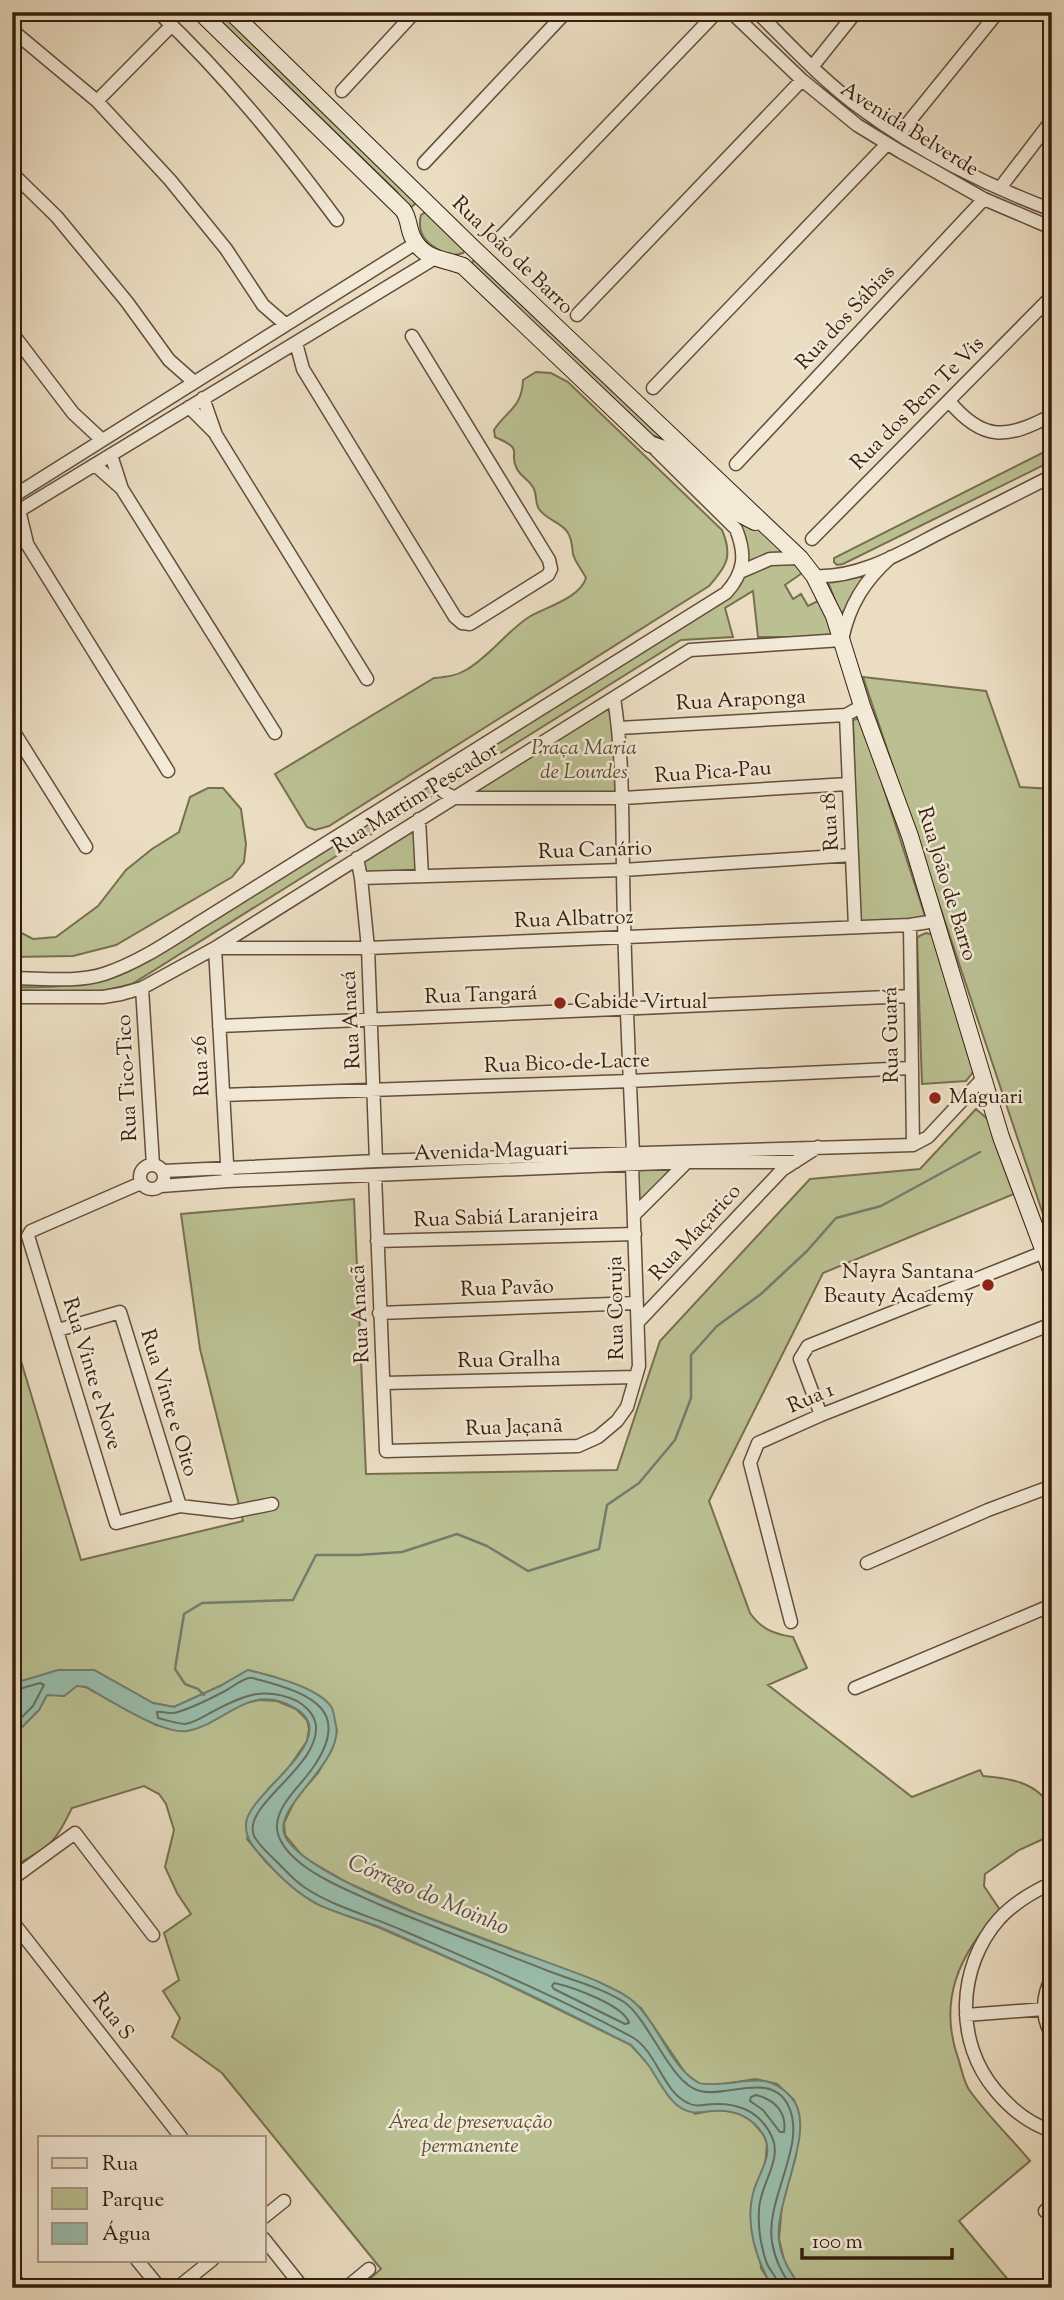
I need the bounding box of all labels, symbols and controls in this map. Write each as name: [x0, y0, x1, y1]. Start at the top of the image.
street label: Avenida Belverde: [834, 75, 984, 185]
street label: Rua João de Barro: [444, 190, 580, 322]
street label: Rua dos Sábias: [789, 259, 903, 377]
street label: Rua dos Bem Te Vis: [844, 330, 992, 478]
street label: Rua Araponga: [675, 683, 807, 719]
park label: Praça Maria de Lourdes: [531, 734, 637, 788]
street label: Rua Martim Pescador: [327, 736, 505, 862]
street label: Rua Pica-Pau: [654, 754, 772, 792]
street label: Rua 18: [814, 792, 848, 852]
street label: Rua João de Barro: [908, 803, 984, 965]
street label: Rua Canário: [537, 834, 653, 868]
street label: Rua Albatroz: [514, 903, 634, 937]
street label: Rua Anacá: [334, 970, 370, 1070]
street label: Rua Tangará: [424, 979, 538, 1013]
street label: Rua Guará: [876, 986, 908, 1084]
place label: Cabide Virtual: [574, 988, 708, 1018]
marker: Cabide Virtual: [552, 995, 568, 1011]
street label: Rua Tico-Tico: [110, 1014, 146, 1142]
street label: Rua 26: [185, 1035, 219, 1097]
street label: Rua Bico-de-Lacre: [484, 1046, 650, 1082]
place label: Maguari: [949, 1083, 1023, 1113]
marker: Maguari: [927, 1090, 943, 1106]
street label: Avenida Maguari: [413, 1134, 569, 1170]
street label: Rua Maçarico: [643, 1178, 749, 1288]
street label: Rua Sabiá Laranjeira: [413, 1200, 599, 1236]
street label: Rua Coruja: [601, 1255, 633, 1360]
place label: Nayra Santana Beauty Academy: [824, 1258, 975, 1312]
street label: Rua Anacã: [343, 1264, 379, 1364]
street label: Rua Pavão: [460, 1272, 554, 1306]
marker: Nayra Santana Beauty Academy: [980, 1277, 996, 1293]
street label: Rua Vinte e Nove: [54, 1294, 128, 1454]
street label: Rua Vinte e Oito: [131, 1326, 205, 1480]
street label: Rua Gralha: [457, 1345, 561, 1377]
street label: Rua 1: [783, 1376, 839, 1422]
street label: Rua Jaçanã: [465, 1411, 564, 1445]
water label: Córrego do Moinho: [342, 1847, 514, 1945]
street label: Rua S: [84, 1987, 140, 2047]
park label: Área de preservação permanente: [388, 2108, 552, 2162]
legend: [38, 2136, 266, 2262]
text: Rua: [102, 2150, 139, 2180]
text: Parque: [102, 2186, 164, 2216]
scale bar: [802, 2216, 952, 2260]
text: Água: [102, 2220, 151, 2250]
text: 100 m: [812, 2228, 863, 2258]

